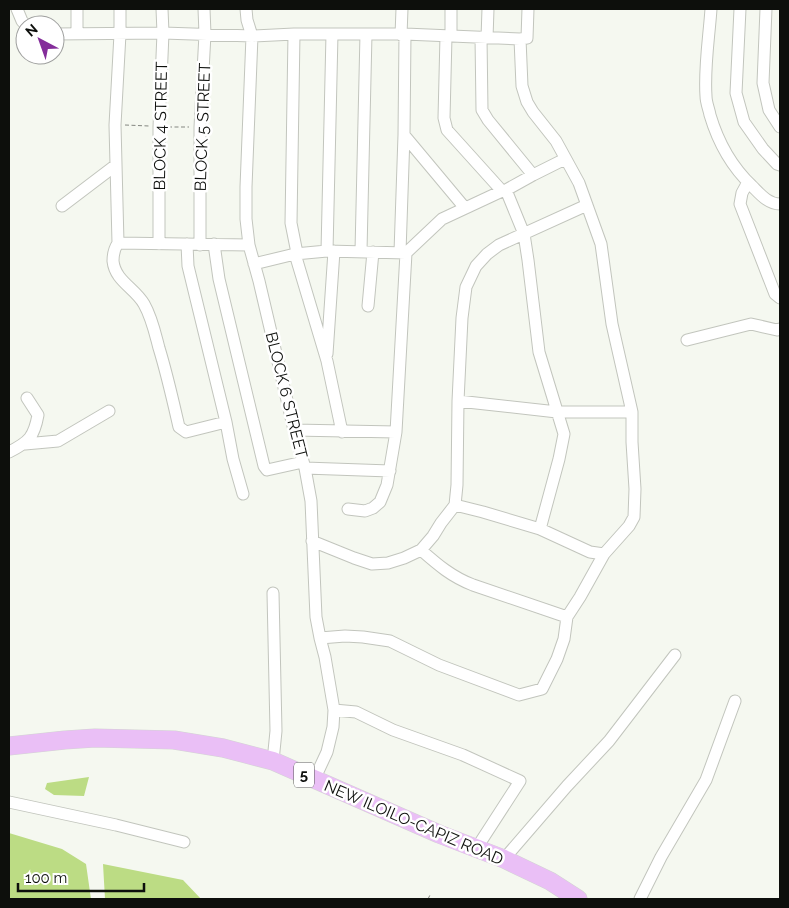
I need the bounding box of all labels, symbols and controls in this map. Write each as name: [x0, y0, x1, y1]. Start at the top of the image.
north arrow: [15, 15, 65, 65]
text: N: [22, 21, 41, 40]
street label: BLOCK 4 STREET: [150, 61, 171, 190]
street label: BLOCK 5 STREET: [191, 62, 214, 192]
street label: BLOCK 6 STREET: [262, 330, 311, 461]
road number: 5: [294, 762, 314, 788]
street label: NEW ILOILO-CAPIZ ROAD: [321, 776, 506, 869]
scale bar: [18, 860, 144, 892]
text: 100 m: [25, 869, 67, 887]

